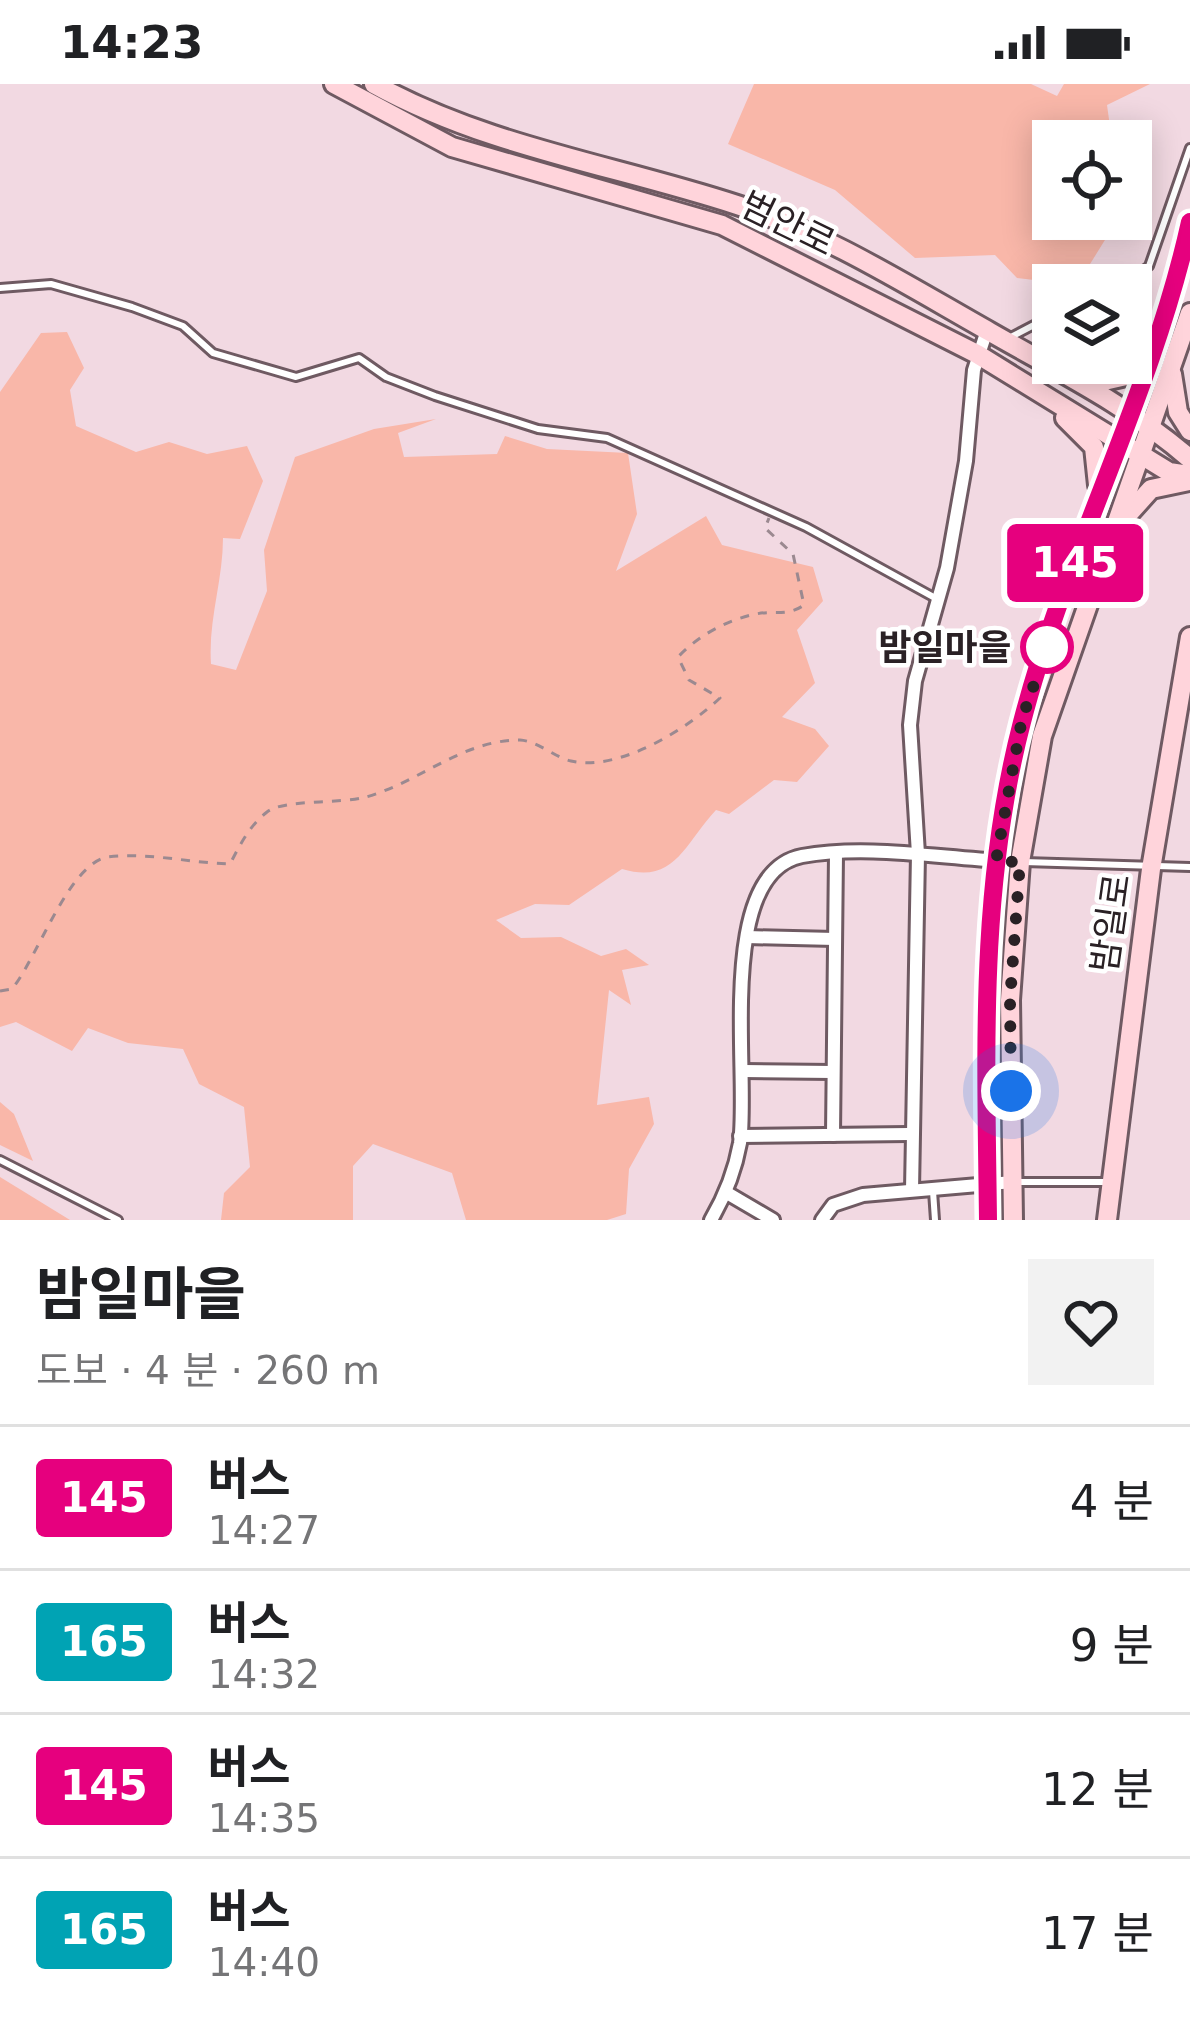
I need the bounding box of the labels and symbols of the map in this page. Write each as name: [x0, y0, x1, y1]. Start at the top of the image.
street label: 범안로: [734, 183, 841, 264]
line badge: 145: [1006, 524, 1144, 602]
marker: 밤일마을: [1022, 622, 1072, 672]
place label: 밤일마을: [879, 627, 1011, 668]
street label: 밤일로: [1083, 871, 1138, 975]
your location: [981, 1061, 1041, 1121]

